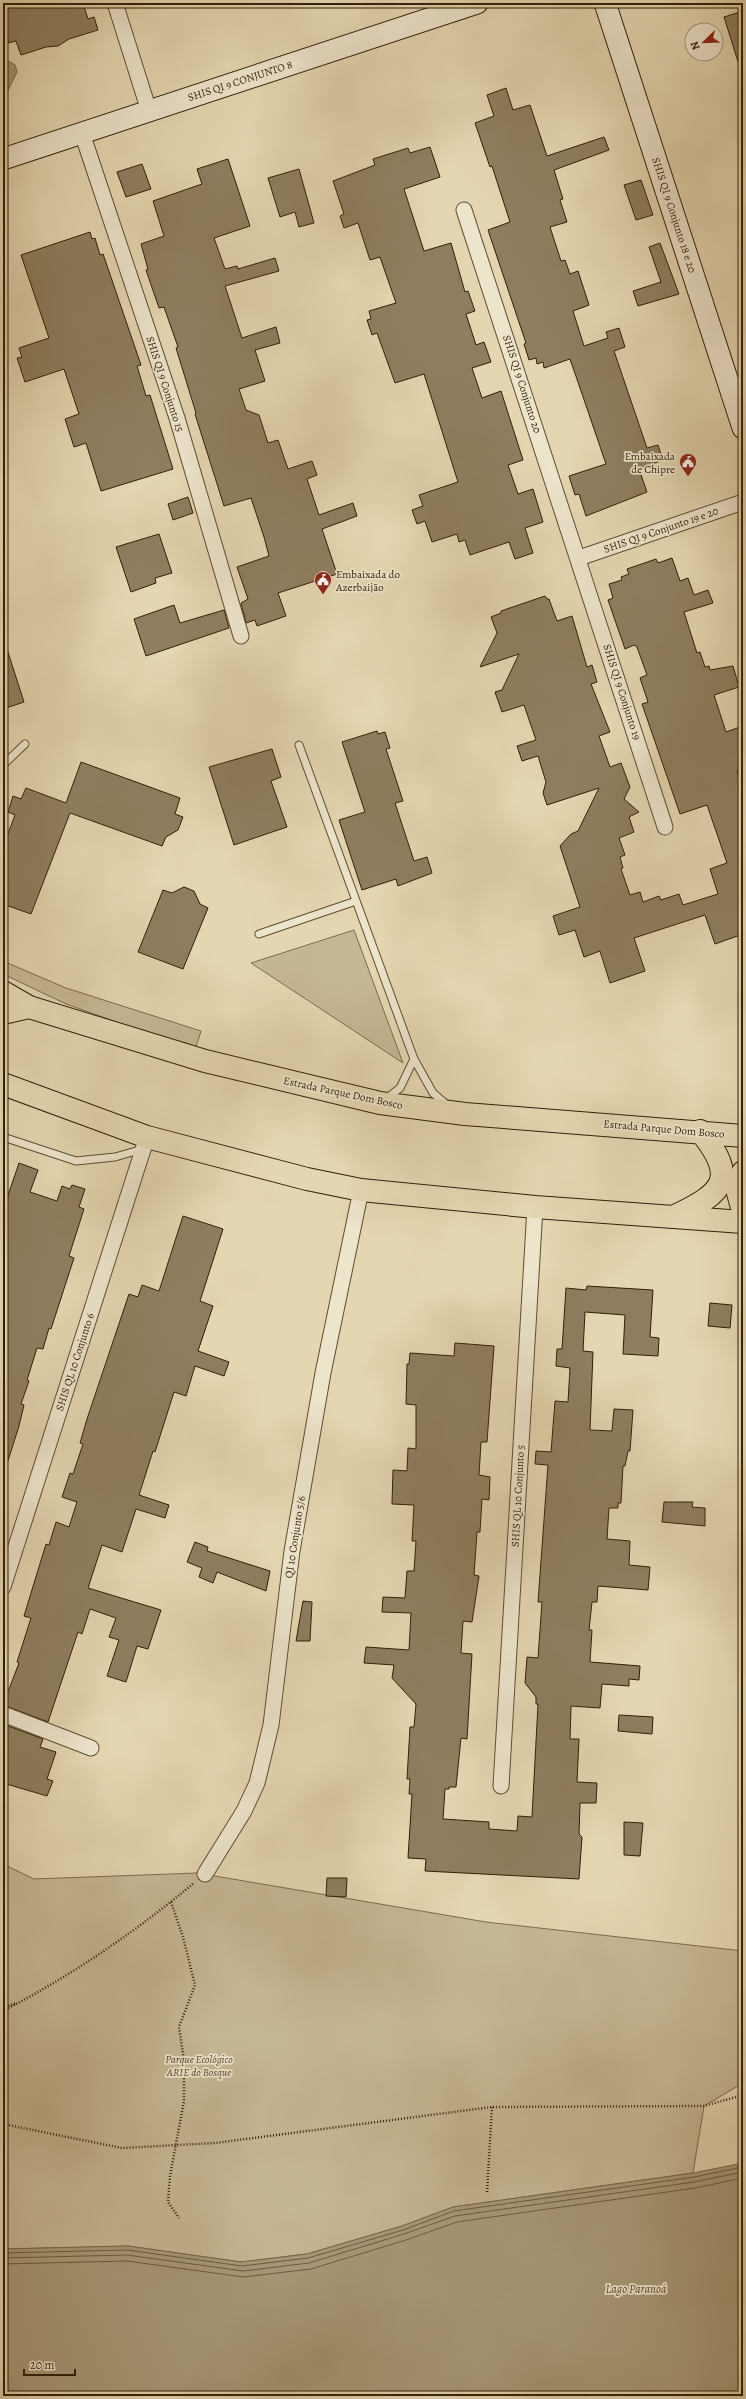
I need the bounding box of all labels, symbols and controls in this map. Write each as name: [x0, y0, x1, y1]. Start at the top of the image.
north arrow: [684, 22, 724, 62]
text: N: [687, 39, 704, 52]
street label: SHIS QI 9 CONJUNTO 8: [186, 57, 294, 105]
street label: SHIS QI 9 Conjunto 18 e 20: [648, 155, 700, 275]
street label: SHIS QI 9 Conjunto 20: [499, 333, 545, 435]
street label: SHIS QI 9 Conjunto 15: [142, 334, 188, 434]
place label: Embaixada de Chipre: [625, 449, 676, 477]
public building icon: Embaixada de Chipre: [678, 452, 698, 477]
street label: SHIS QI 9 Conjunto 19 e 20: [602, 503, 720, 557]
place label: Embaixada do Azerbaijão: [335, 567, 400, 595]
public building icon: Embaixada do Azerbaijão: [313, 570, 333, 595]
street label: SHIS QI 9 Conjunto 19: [599, 642, 645, 742]
street label: Estrada Parque Dom Bosco: [282, 1073, 405, 1113]
street label: Estrada Parque Dom Bosco: [603, 1116, 726, 1142]
street label: SHIS QL 10 Conjunto 6: [52, 1311, 98, 1413]
street label: SHIS QL 10 Conjunto 5: [508, 1444, 528, 1547]
street label: QI 10 Conjunto 5/6: [281, 1495, 309, 1579]
park label: Parque Ecológico ARIE do Bosque: [165, 2052, 233, 2080]
water label: Lago Paranoá: [606, 2281, 667, 2297]
scale bar: [24, 2351, 75, 2377]
text: 20 m: [30, 2357, 54, 2373]

